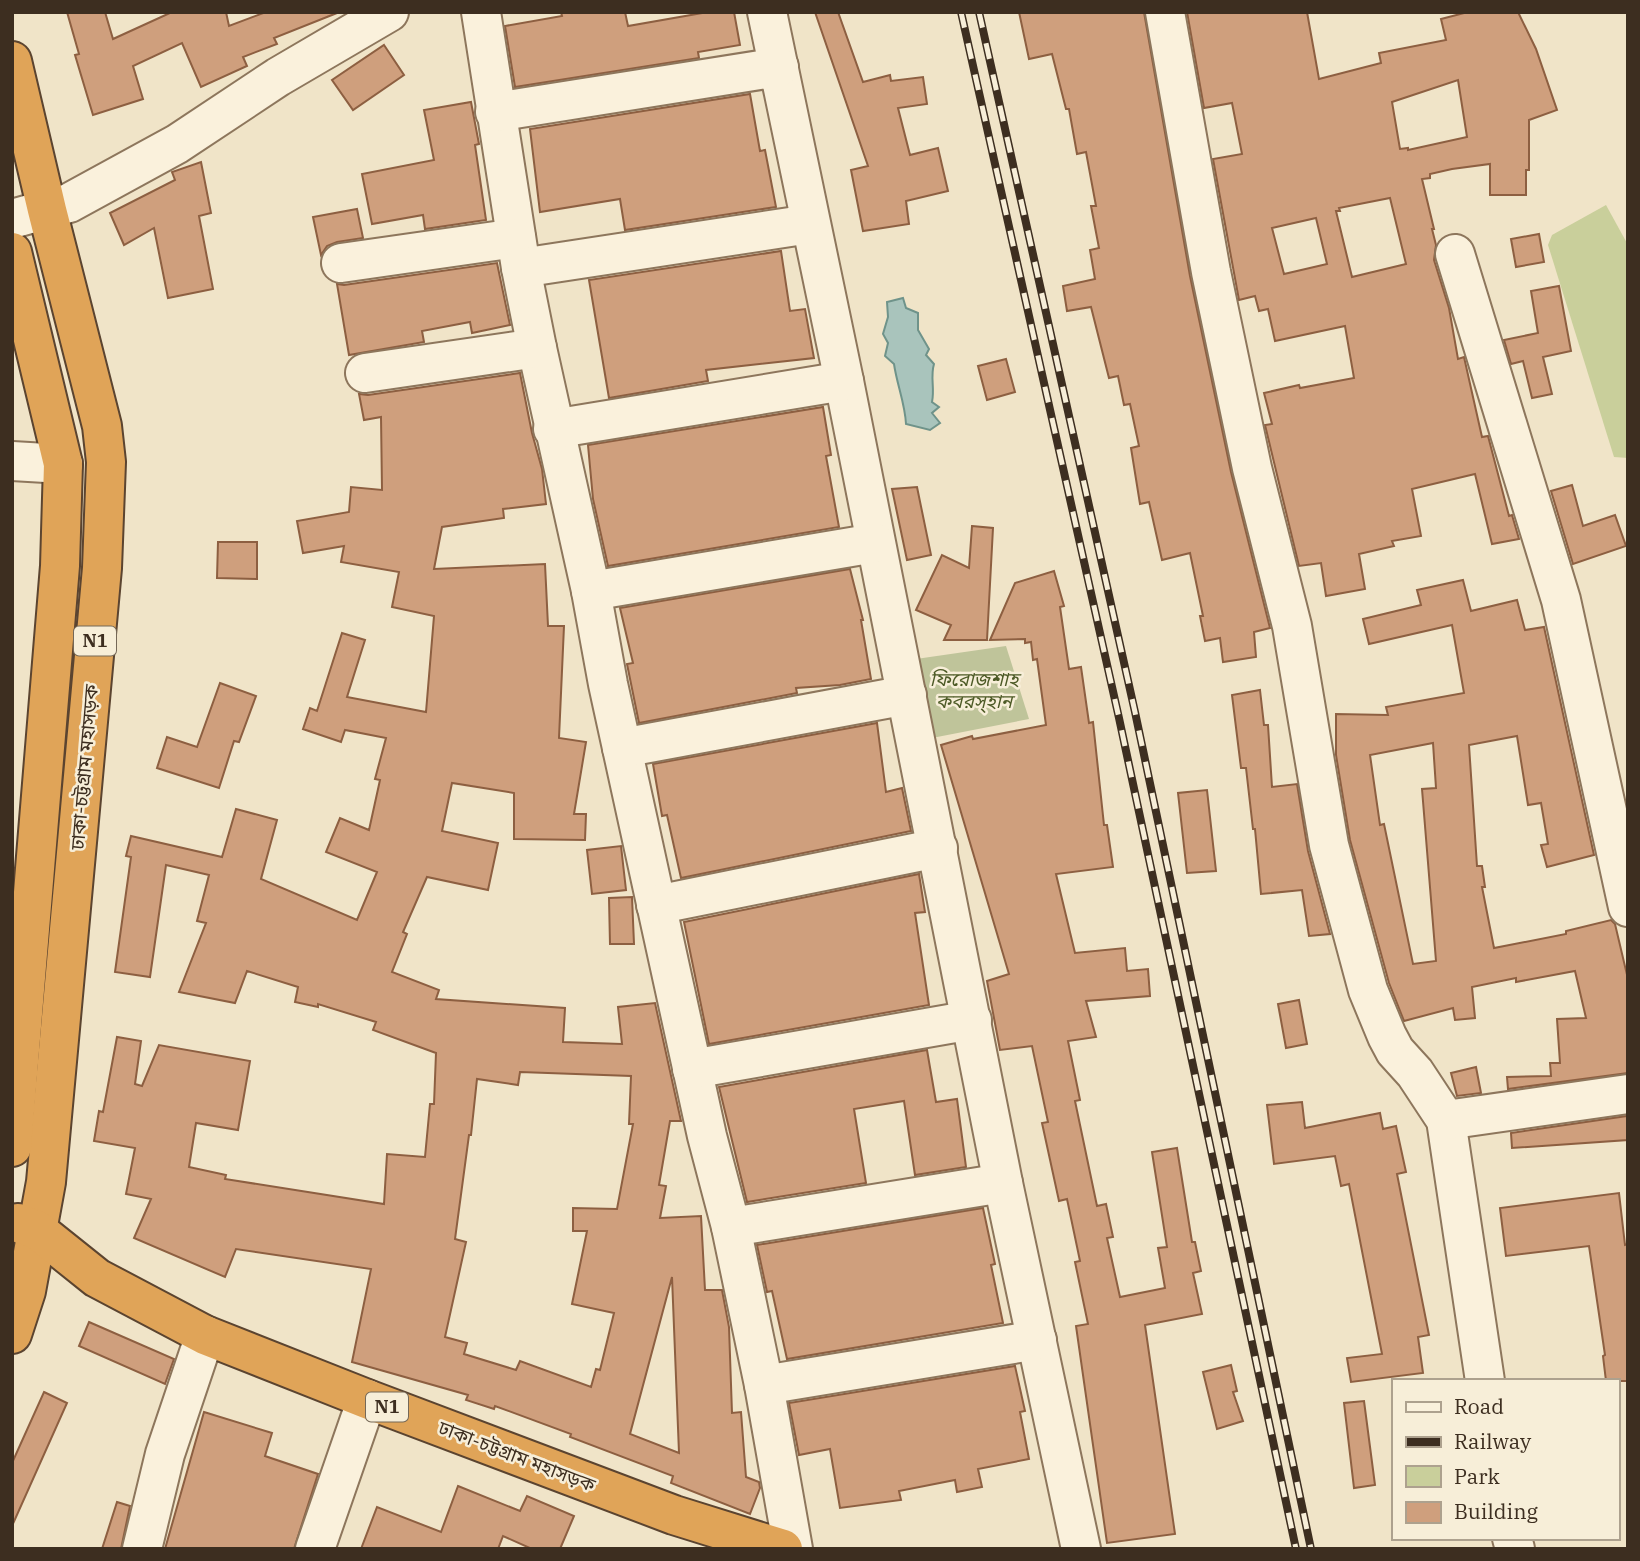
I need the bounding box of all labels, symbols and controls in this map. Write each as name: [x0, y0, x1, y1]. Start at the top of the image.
road number: N1: [74, 626, 116, 656]
park label: ফিরোজশাহ কবরস্হান: [930, 667, 1022, 714]
street label: ঢাকা-চট্টগ্রাম মহাসড়ক: [65, 683, 103, 852]
legend: [1392, 1379, 1619, 1540]
road number: N1: [366, 1392, 408, 1422]
text: Road: [1454, 1392, 1504, 1420]
street label: ঢাকা-চট্টগ্রাম মহাসড়ক: [434, 1415, 599, 1497]
text: Railway: [1454, 1427, 1532, 1455]
text: Park: [1454, 1462, 1501, 1490]
text: Building: [1454, 1497, 1539, 1525]

